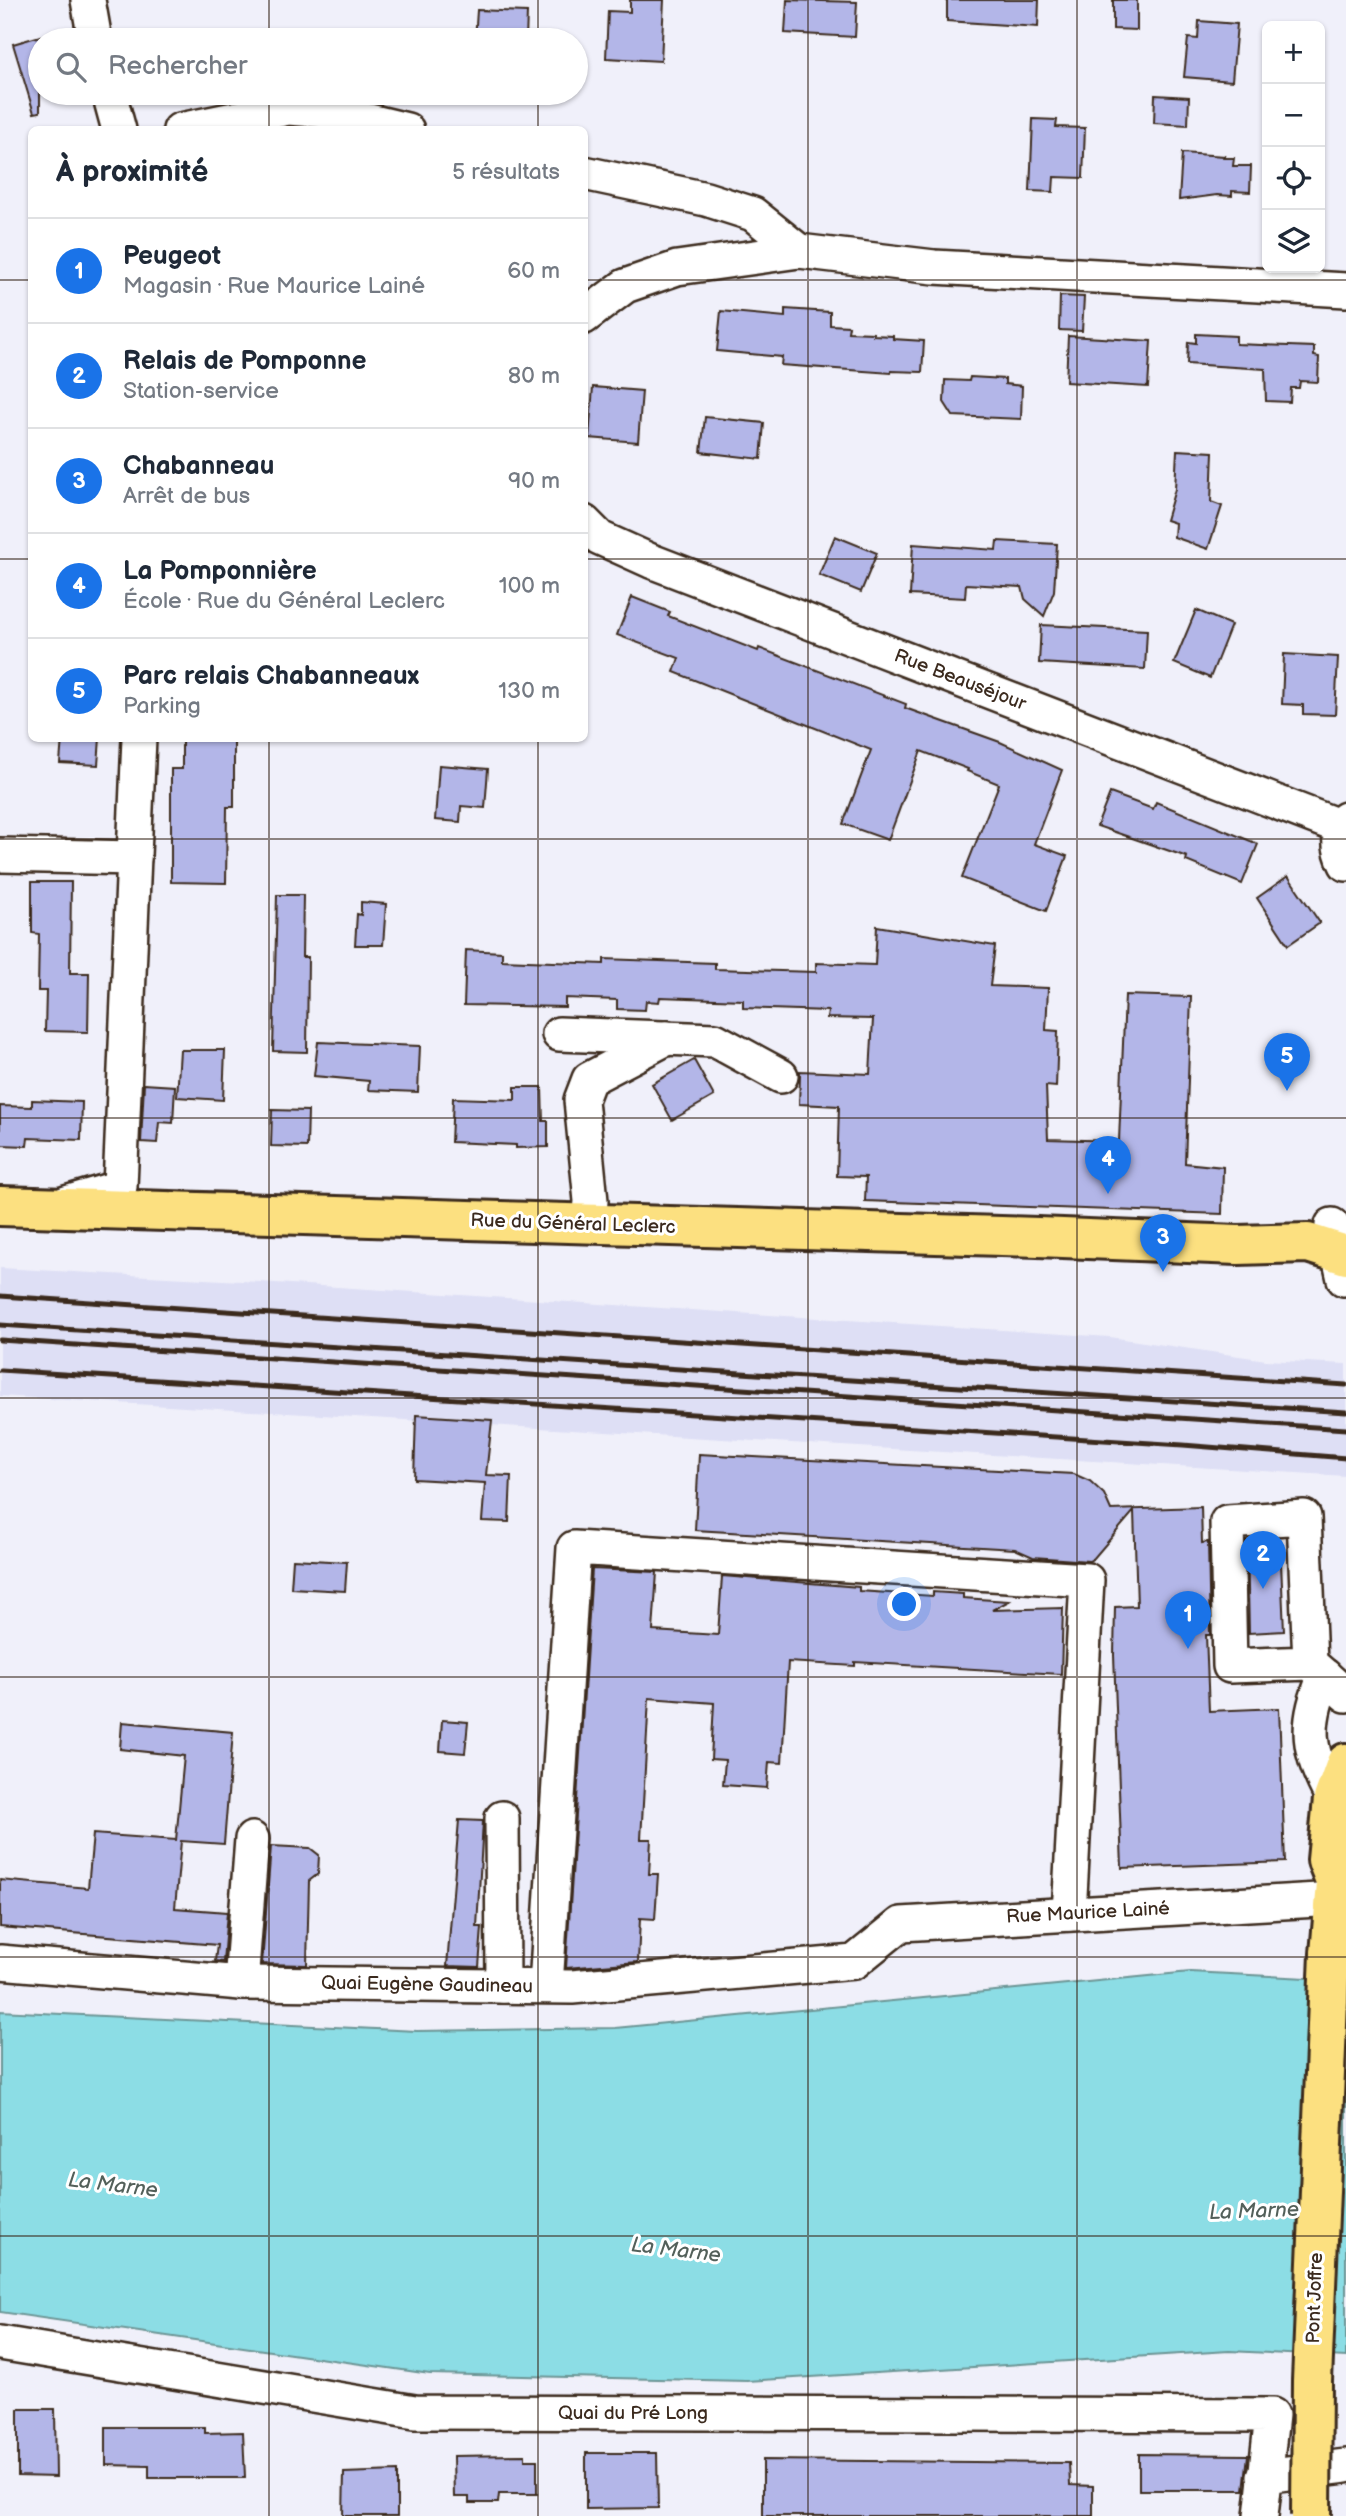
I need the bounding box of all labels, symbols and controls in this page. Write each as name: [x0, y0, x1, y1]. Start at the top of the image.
map controls: [1262, 21, 1325, 273]
button: +: [1262, 21, 1325, 84]
search box: [28, 28, 588, 105]
icon: search: [52, 48, 90, 86]
text: Rechercher: [108, 51, 247, 82]
button: −: [1262, 84, 1325, 147]
button: locate: [1262, 147, 1325, 210]
text: À proximité: [56, 154, 208, 190]
text: 5 résultats: [452, 158, 560, 186]
button: layers: [1262, 210, 1325, 273]
text: Peugeot: [123, 241, 221, 272]
text: 1: [74, 257, 84, 285]
text: 60 m: [507, 257, 560, 285]
text: Magasin · Rue Maurice Lainé: [123, 272, 425, 300]
text: Relais de Pomponne: [123, 346, 366, 377]
text: 2: [72, 362, 86, 390]
text: 80 m: [508, 362, 560, 390]
text: Station-service: [123, 377, 279, 405]
text: Chabanneau: [123, 451, 274, 482]
text: 3: [72, 467, 86, 495]
text: 90 m: [508, 467, 560, 495]
text: Arrêt de bus: [123, 482, 250, 510]
text: La Pomponnière: [123, 556, 317, 587]
text: 4: [72, 572, 86, 600]
text: 100 m: [499, 572, 560, 600]
text: École · Rue du Général Leclerc: [123, 587, 445, 615]
street label: Rue Beauséjour: [891, 644, 1030, 716]
text: Parc relais Chabanneaux: [123, 661, 419, 692]
text: 5: [72, 677, 86, 705]
text: 130 m: [498, 677, 560, 705]
text: Parking: [123, 692, 201, 720]
pin: 5: [1264, 1033, 1310, 1091]
pin: 4: [1085, 1136, 1131, 1194]
street label: Rue du Général Leclerc: [470, 1209, 676, 1239]
pin: 3: [1140, 1214, 1186, 1272]
pin: 2: [1240, 1531, 1286, 1589]
your location: [887, 1587, 921, 1621]
pin: 1: [1165, 1591, 1211, 1649]
street label: Rue Maurice Lainé: [1006, 1897, 1170, 1929]
street label: Quai Eugène Gaudineau: [321, 1972, 533, 1998]
water label: La Marne: [67, 2167, 159, 2203]
water label: La Marne: [1209, 2197, 1299, 2225]
water label: La Marne: [630, 2232, 722, 2268]
street label: Pont Joffre: [1302, 2252, 1328, 2344]
street label: Quai du Pré Long: [558, 2402, 708, 2425]

